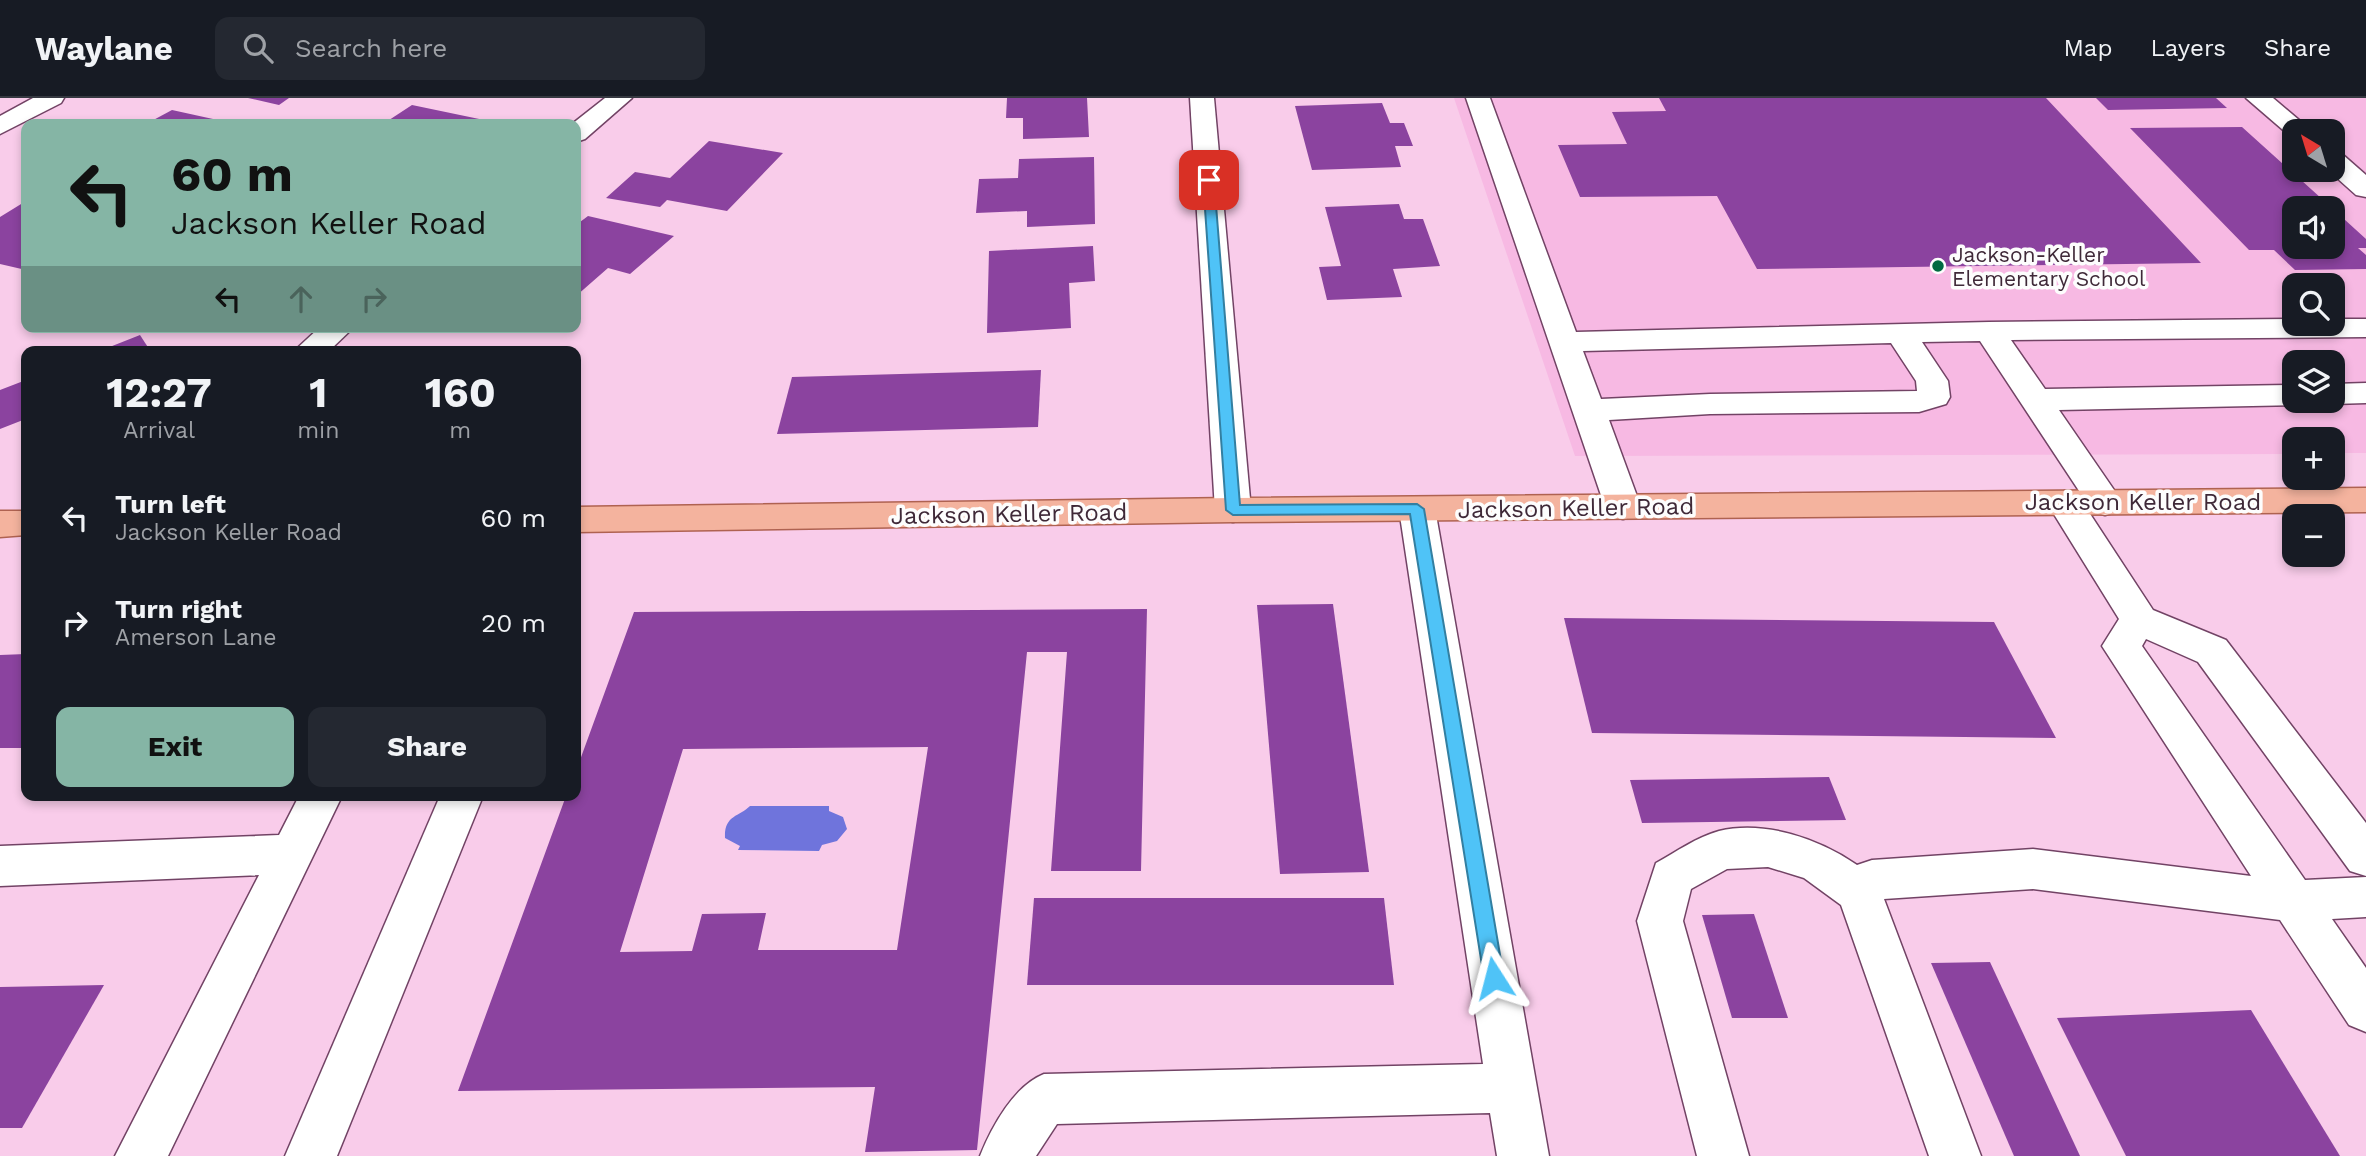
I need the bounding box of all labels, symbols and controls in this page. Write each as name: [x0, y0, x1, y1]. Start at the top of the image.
search box: [215, 17, 705, 80]
text: Waylane: [35, 29, 173, 68]
icon: search: [239, 29, 277, 67]
text: Search here: [295, 33, 447, 63]
text: Map: [2064, 34, 2112, 62]
text: Layers: [2150, 34, 2226, 62]
text: Share: [2264, 34, 2331, 62]
north arrow: [2282, 119, 2345, 182]
map controls: [2282, 119, 2345, 567]
text: 60 m: [171, 145, 293, 203]
icon: left: [56, 147, 147, 238]
pin: [1179, 150, 1239, 210]
icon: arrive: [1190, 161, 1228, 199]
button: sound: [2282, 196, 2345, 259]
text: Jackson Keller Road: [171, 204, 487, 242]
place label: Jackson-Keller Elementary School: [1952, 242, 2146, 291]
marker: Jackson-Keller Elementary School: [1930, 258, 1946, 274]
button: search: [2282, 273, 2345, 336]
icon: left: [209, 280, 247, 318]
icon: ahead: [282, 280, 320, 318]
icon: right: [355, 280, 393, 318]
button: layers: [2282, 350, 2345, 413]
text: 12:27: [106, 368, 212, 417]
text: 1: [309, 368, 327, 417]
text: 160: [425, 368, 496, 417]
text: Arrival: [123, 417, 195, 444]
text: min: [297, 417, 339, 444]
text: m: [449, 417, 471, 444]
button: +: [2282, 427, 2345, 490]
street label: Jackson Keller Road: [2025, 488, 2261, 516]
text: Turn left: [115, 489, 226, 519]
street label: Jackson Keller Road: [1457, 492, 1695, 524]
street label: Jackson Keller Road: [890, 498, 1128, 530]
icon: left: [56, 499, 94, 537]
text: 60 m: [480, 503, 546, 533]
button: −: [2282, 504, 2345, 567]
text: Jackson Keller Road: [115, 519, 342, 546]
text: Turn right: [115, 594, 242, 624]
icon: right: [56, 604, 94, 642]
text: 20 m: [481, 608, 546, 638]
text: Amerson Lane: [115, 624, 277, 651]
button: Exit: [56, 707, 294, 787]
button: Share: [308, 707, 546, 787]
position arrow: [1457, 941, 1531, 1015]

